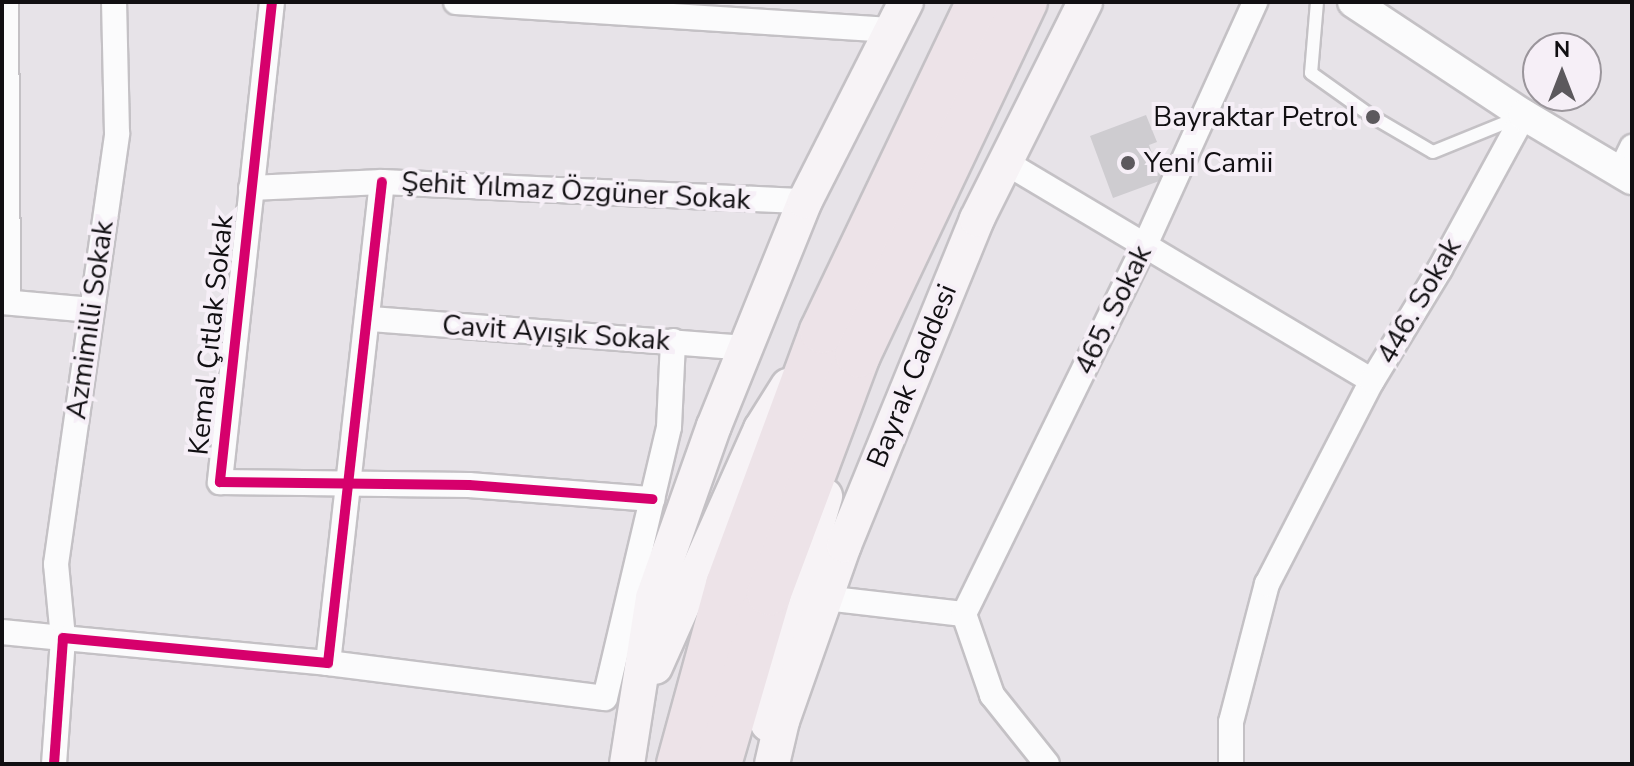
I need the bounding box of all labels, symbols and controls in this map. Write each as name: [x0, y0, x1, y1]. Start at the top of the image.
north arrow: [1522, 32, 1602, 112]
text: N: [1554, 35, 1570, 65]
place label: Bayraktar Petrol: [1153, 100, 1357, 134]
marker: Bayraktar Petrol: [1364, 108, 1382, 126]
place label: Yeni Camii: [1144, 146, 1273, 180]
marker: Yeni Camii: [1119, 154, 1137, 172]
street label: Şehit Yılmaz Özgüner Sokak: [401, 165, 751, 217]
street label: Kemal Çıtlak Sokak: [182, 213, 240, 457]
street label: Azmimilli Sokak: [59, 219, 121, 421]
street label: 446. Sokak: [1370, 232, 1468, 370]
street label: 465. Sokak: [1067, 240, 1159, 380]
street label: Bayrak Caddesi: [860, 279, 964, 473]
street label: Cavit Ayışık Sokak: [441, 308, 671, 358]

